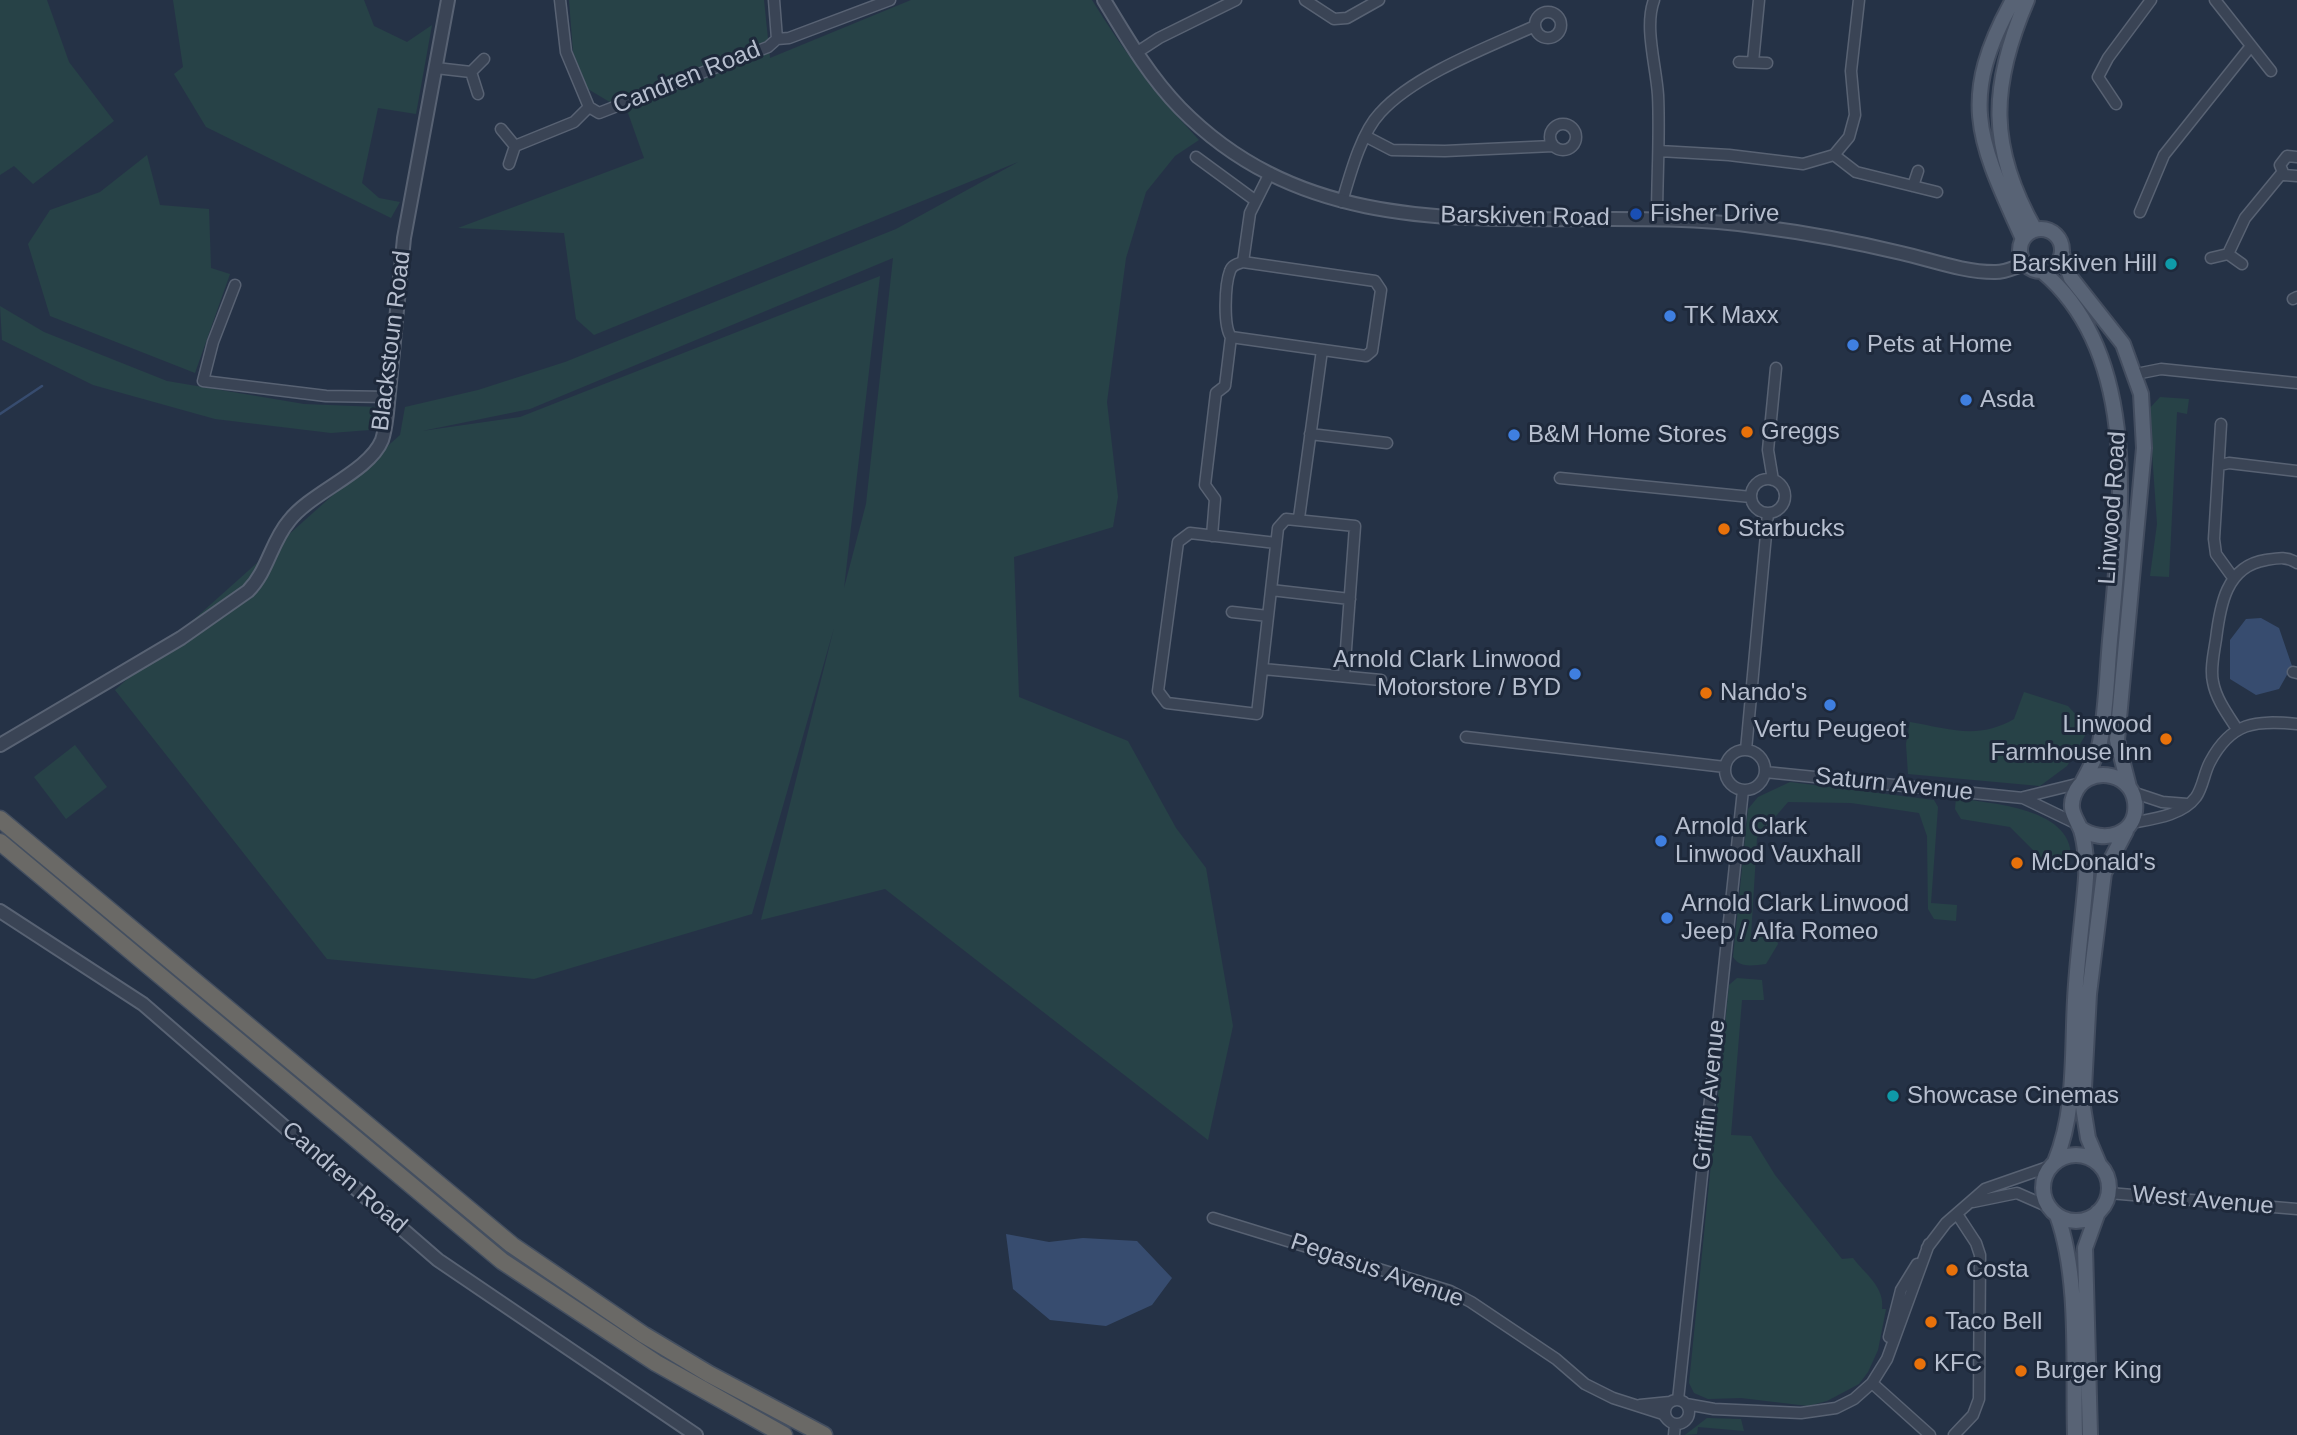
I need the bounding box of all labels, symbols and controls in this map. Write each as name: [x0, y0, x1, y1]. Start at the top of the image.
street label: Candren Road: [609, 35, 765, 121]
place label: Fisher Drive: [1650, 200, 1779, 228]
street label: Barskiven Road: [1440, 201, 1610, 233]
marker: Fisher Drive: [1628, 206, 1644, 222]
street label: Blackstoun Road: [367, 249, 417, 433]
place label: Barskiven Hill: [2012, 250, 2157, 278]
marker: Barskiven Hill: [2163, 256, 2179, 272]
place label: TK Maxx: [1684, 302, 1779, 330]
marker: TK Maxx: [1662, 308, 1678, 324]
place label: Pets at Home: [1867, 331, 2012, 359]
marker: Pets at Home: [1845, 337, 1861, 353]
place label: Asda: [1980, 386, 2035, 414]
marker: Asda: [1958, 392, 1974, 408]
place label: Greggs: [1761, 418, 1840, 446]
place label: B&M Home Stores: [1528, 421, 1727, 449]
marker: Greggs: [1739, 424, 1755, 440]
marker: B&M Home Stores: [1506, 427, 1522, 443]
street label: Linwood Road: [2093, 430, 2133, 586]
place label: Starbucks: [1738, 515, 1845, 543]
marker: Starbucks: [1716, 521, 1732, 537]
place label: Arnold Clark Linwood Motorstore / BYD: [1333, 646, 1561, 702]
marker: Arnold Clark Linwood Motorstore / BYD: [1567, 666, 1583, 682]
place label: Nando's: [1720, 679, 1807, 707]
marker: Nando's: [1698, 685, 1714, 701]
marker: Vertu Peugeot: [1822, 697, 1838, 713]
place label: Linwood Farmhouse Inn: [1991, 711, 2152, 767]
place label: Vertu Peugeot: [1754, 716, 1906, 744]
marker: Linwood Farmhouse Inn: [2158, 731, 2174, 747]
street label: Saturn Avenue: [1814, 762, 1974, 808]
place label: Arnold Clark Linwood Vauxhall: [1675, 813, 1861, 869]
marker: Arnold Clark Linwood Vauxhall: [1653, 833, 1669, 849]
place label: McDonald's: [2031, 849, 2156, 877]
marker: McDonald's: [2009, 855, 2025, 871]
place label: Arnold Clark Linwood Jeep / Alfa Romeo: [1681, 890, 1909, 946]
marker: Arnold Clark Linwood Jeep / Alfa Romeo: [1659, 910, 1675, 926]
street label: Griffin Avenue: [1688, 1018, 1732, 1172]
place label: Showcase Cinemas: [1907, 1082, 2119, 1110]
marker: Showcase Cinemas: [1885, 1088, 1901, 1104]
street label: Candren Road: [276, 1116, 412, 1240]
street label: West Avenue: [2131, 1180, 2275, 1222]
street label: Pegasus Avenue: [1287, 1228, 1467, 1314]
place label: Costa: [1966, 1256, 2029, 1284]
marker: Costa: [1944, 1262, 1960, 1278]
place label: Taco Bell: [1945, 1308, 2042, 1336]
marker: Taco Bell: [1923, 1314, 1939, 1330]
place label: KFC: [1934, 1350, 1982, 1378]
marker: KFC: [1912, 1356, 1928, 1372]
place label: Burger King: [2035, 1357, 2162, 1385]
marker: Burger King: [2013, 1363, 2029, 1379]

